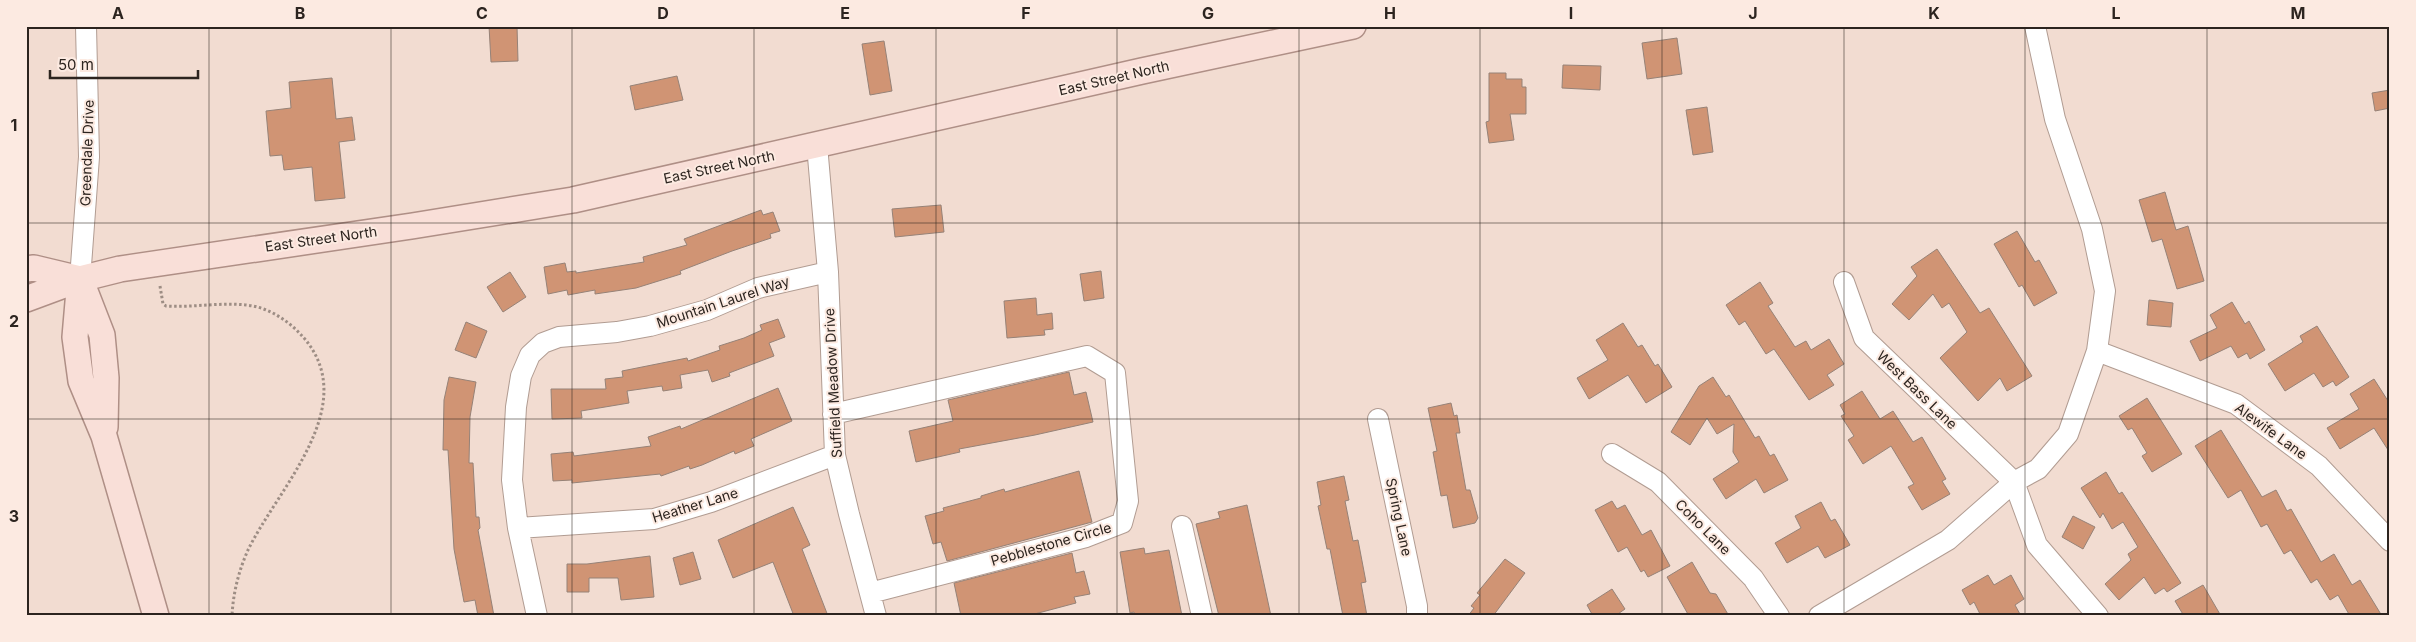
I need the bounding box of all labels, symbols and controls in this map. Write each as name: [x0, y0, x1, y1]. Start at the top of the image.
text: A: [112, 3, 124, 23]
text: B: [295, 3, 305, 23]
text: C: [476, 3, 488, 23]
text: D: [657, 3, 669, 23]
text: E: [840, 3, 850, 23]
text: F: [1021, 3, 1031, 23]
text: G: [1202, 3, 1214, 23]
text: H: [1384, 3, 1396, 23]
text: I: [1569, 3, 1573, 23]
text: J: [1748, 3, 1758, 23]
text: K: [1928, 3, 1940, 23]
text: L: [2111, 3, 2121, 23]
text: M: [2291, 3, 2305, 23]
scale bar: [50, 48, 198, 80]
text: 50 m: [58, 55, 94, 74]
street label: East Street North: [1057, 57, 1171, 98]
street label: Greendale Drive: [76, 99, 97, 207]
text: 1: [11, 115, 17, 135]
street label: East Street North: [662, 146, 776, 187]
street label: East Street North: [264, 222, 378, 255]
street label: Mountain Laurel Way: [654, 272, 792, 331]
street label: Suffield Meadow Drive: [820, 308, 845, 458]
text: 2: [9, 311, 19, 331]
street label: West Bass Lane: [1874, 347, 1961, 432]
street label: Alewife Lane: [2232, 399, 2311, 462]
street label: Spring Lane: [1383, 476, 1416, 558]
street label: Heather Lane: [650, 483, 740, 526]
street label: Coho Lane: [1672, 495, 1735, 558]
text: 3: [9, 506, 19, 526]
street label: Pebblestone Circle: [989, 518, 1113, 569]

